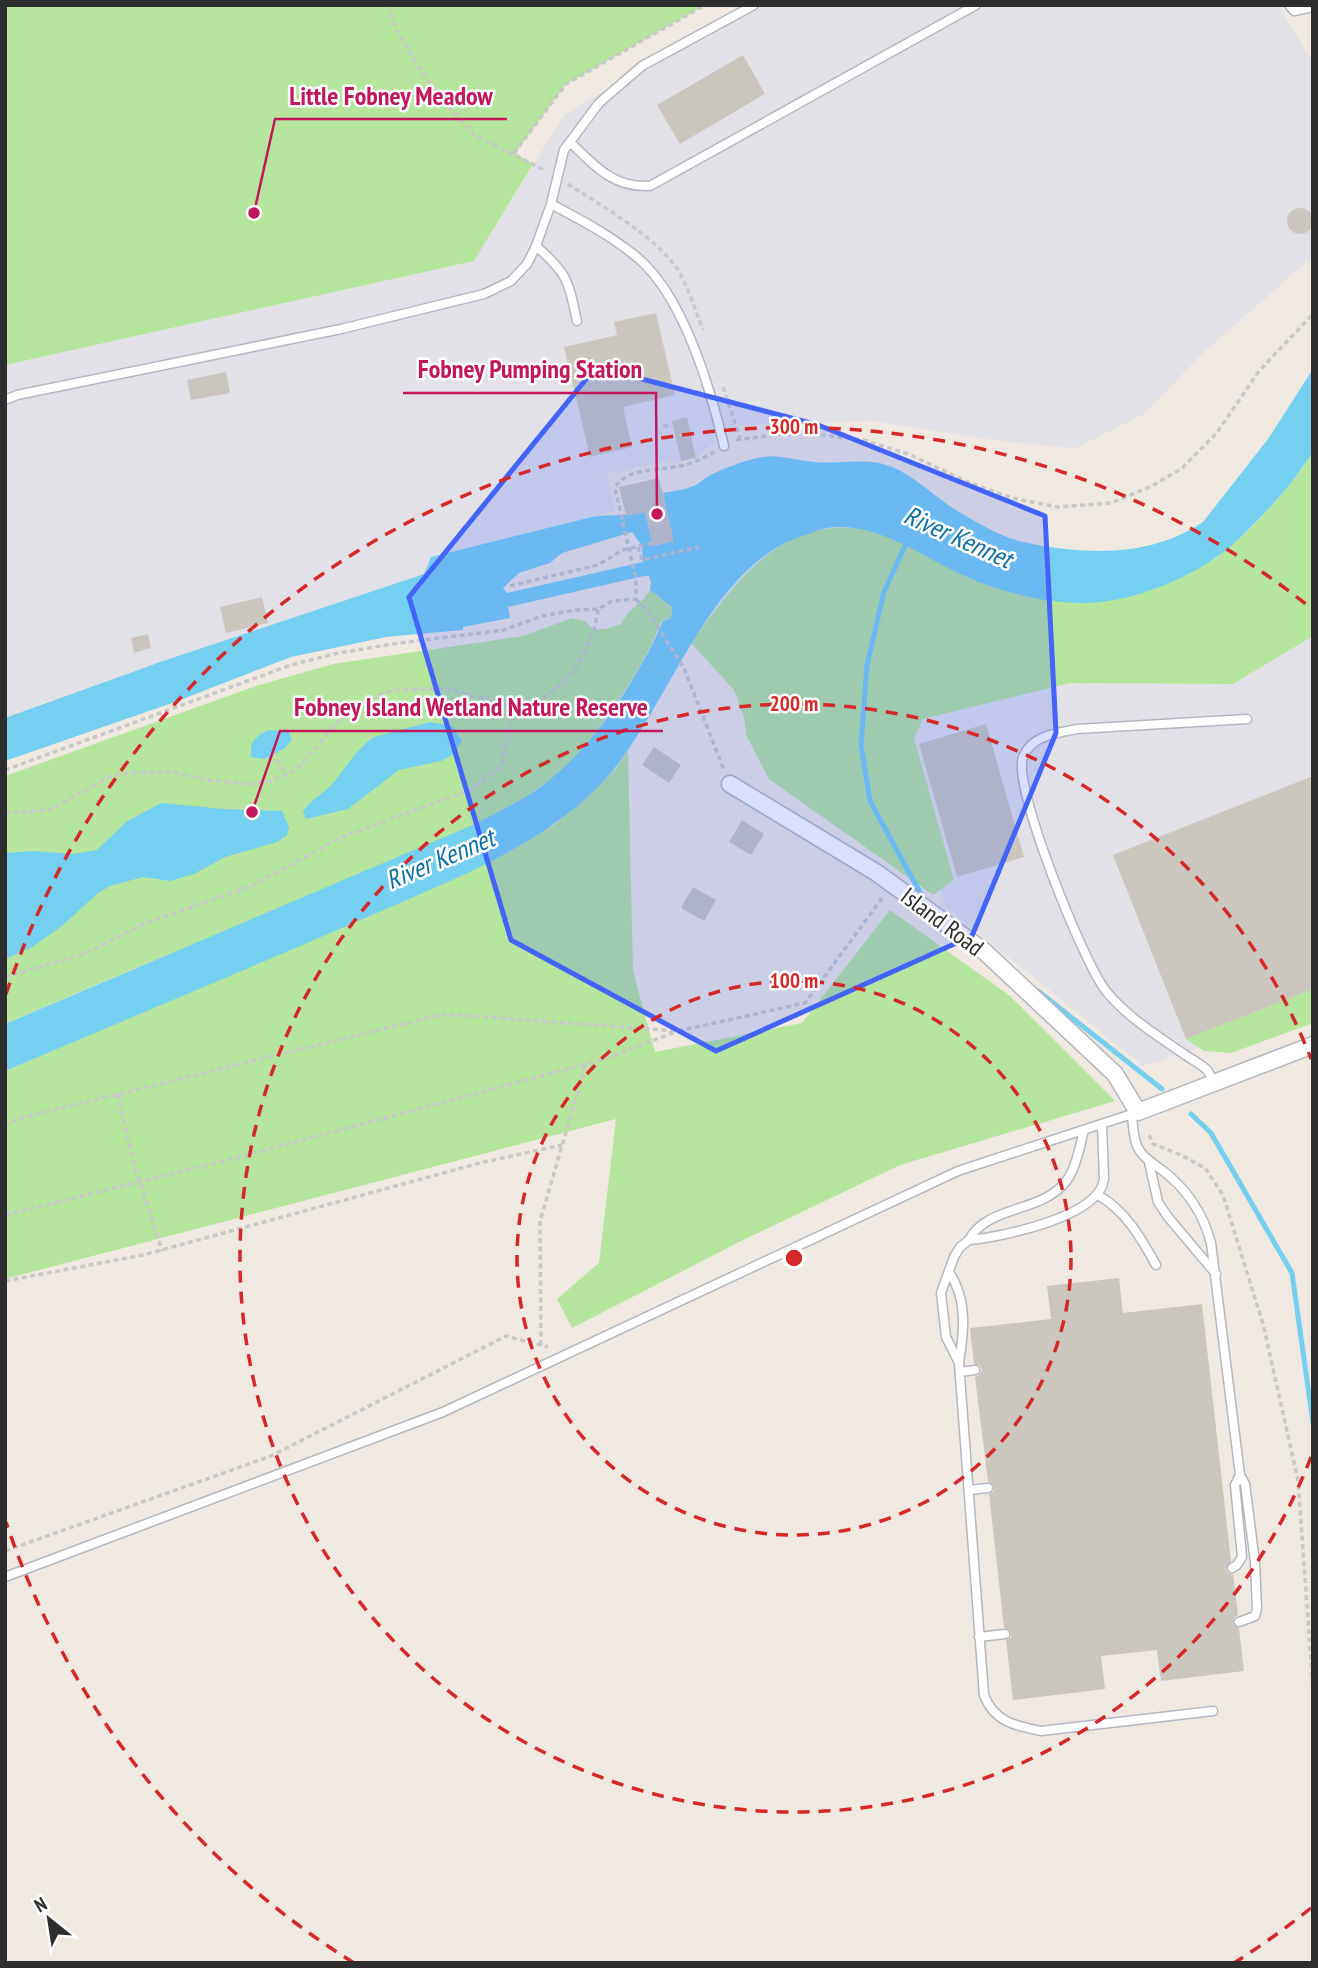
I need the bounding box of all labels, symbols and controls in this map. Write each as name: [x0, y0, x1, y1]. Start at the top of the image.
callout: Little Fobney Meadow: [275, 72, 507, 119]
text: Little Fobney Meadow: [289, 79, 493, 112]
callout: Fobney Pumping Station: [403, 346, 656, 393]
text: Fobney Pumping Station: [418, 352, 642, 385]
text: 300 m: [770, 413, 818, 440]
water label: River Kennet: [899, 498, 1020, 576]
callout: Fobney Island Wetland Nature Reserve: [280, 684, 663, 731]
text: Fobney Island Wetland Nature Reserve: [294, 690, 648, 723]
text: 200 m: [770, 690, 818, 717]
water label: River Kennet: [381, 820, 502, 896]
street label: Island Road: [895, 880, 990, 963]
text: 100 m: [770, 967, 818, 994]
centre of rings: [782, 1246, 806, 1270]
north arrow: [14, 1884, 84, 1954]
text: N: [30, 1891, 51, 1917]

